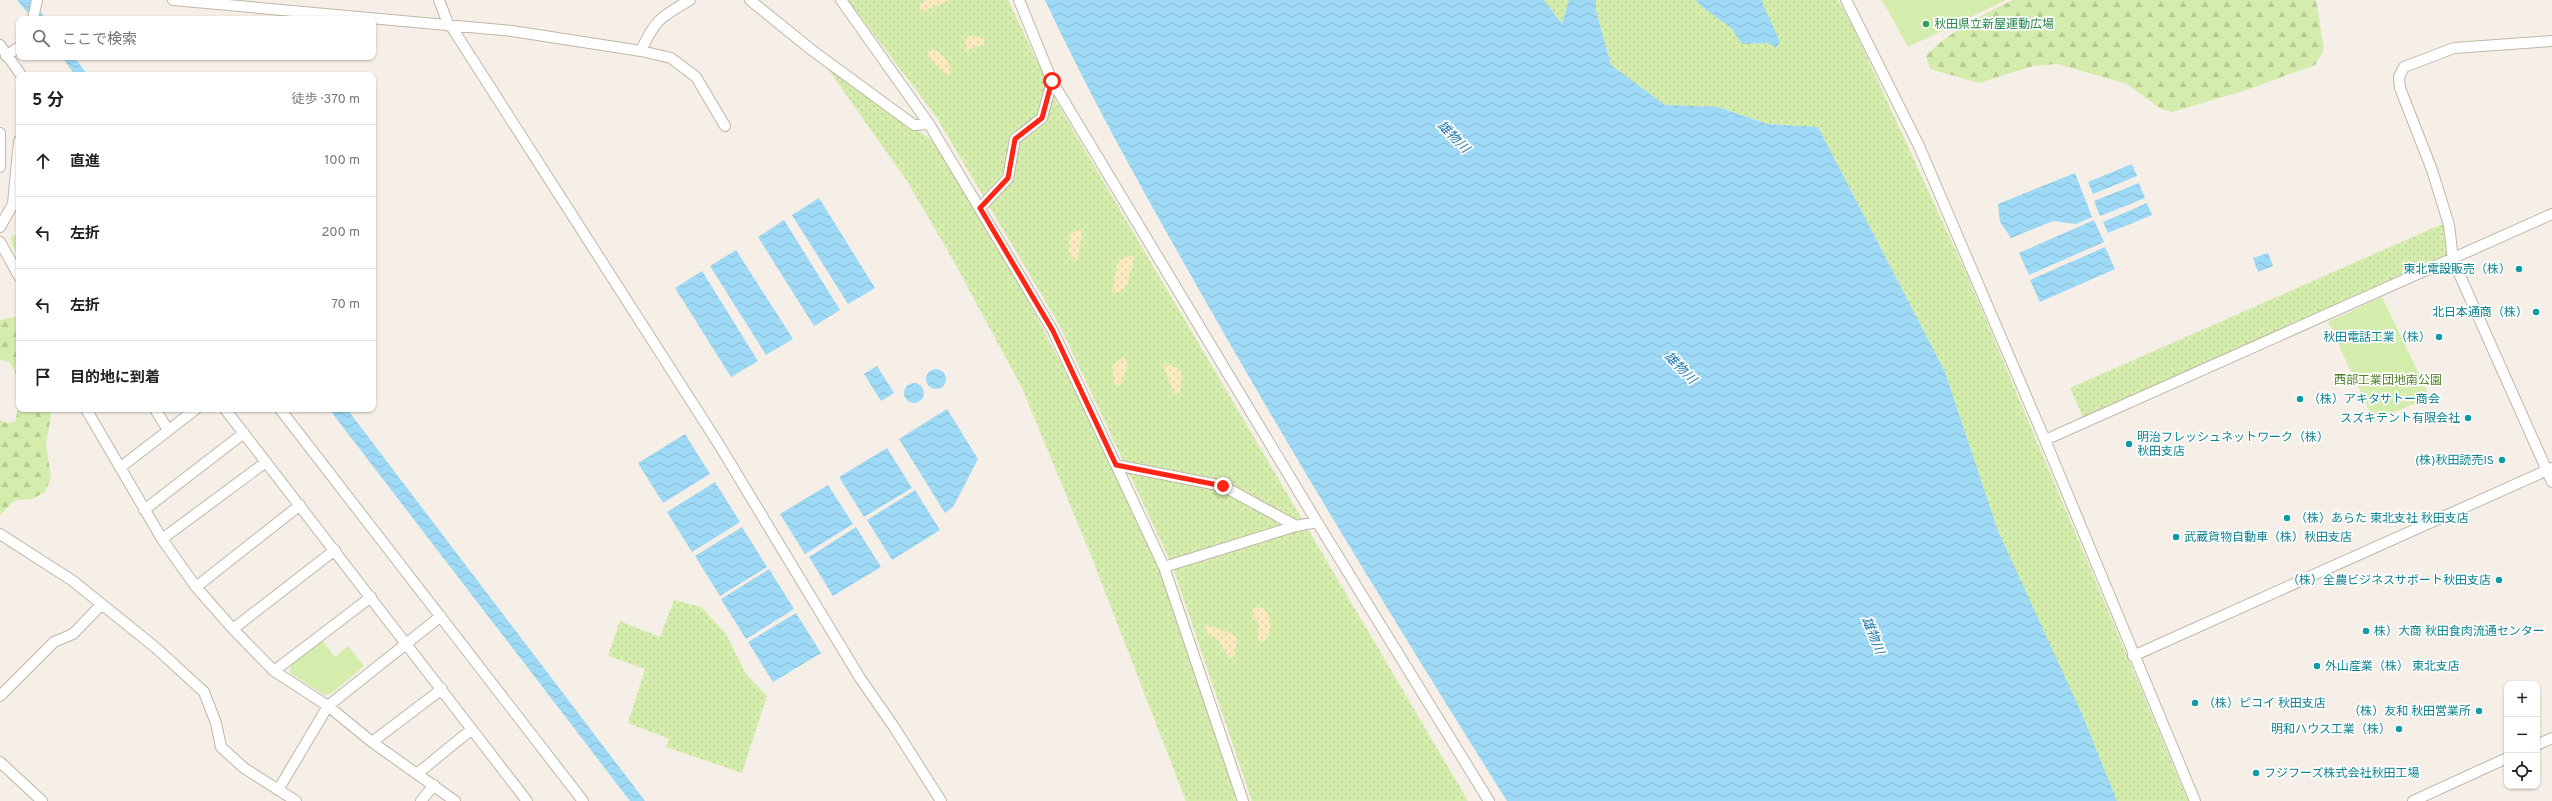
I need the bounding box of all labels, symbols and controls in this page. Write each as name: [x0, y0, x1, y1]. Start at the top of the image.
search box: [16, 16, 376, 60]
place label: 秋田県立新屋運動広場: [1934, 17, 2054, 33]
marker: 秋田県立新屋運動広場: [1921, 19, 1931, 29]
icon: search: [30, 27, 52, 49]
text: ここで検索: [62, 31, 137, 50]
route start: [1043, 72, 1061, 90]
text: 5 分: [32, 90, 64, 112]
text: 徒歩 · 370 m: [291, 92, 360, 108]
water label: 雄物川: [1433, 118, 1473, 158]
icon: ahead: [32, 150, 54, 172]
text: 直進: [70, 153, 100, 172]
text: 100 m: [324, 153, 360, 169]
icon: left: [32, 222, 54, 244]
text: 左折: [70, 225, 100, 244]
text: 200 m: [321, 225, 360, 241]
place label: 東北電設販売（株）: [2403, 262, 2511, 278]
marker: 東北電設販売（株）: [2514, 264, 2524, 274]
icon: left: [32, 294, 54, 316]
text: 左折: [70, 297, 100, 316]
text: 70 m: [331, 297, 360, 313]
place label: 北日本通商（株）: [2432, 305, 2528, 321]
marker: 北日本通商（株）: [2531, 307, 2541, 317]
place label: 秋田電話工業（株）: [2323, 330, 2431, 346]
marker: 秋田電話工業（株）: [2434, 332, 2444, 342]
water label: 雄物川: [1660, 349, 1700, 389]
icon: arrive: [32, 366, 54, 388]
text: 目的地に到着: [70, 369, 160, 388]
park label: 西部工業団地南公園: [2334, 373, 2442, 389]
place label: （株）アキタサトー商会: [2308, 392, 2440, 408]
marker: （株）アキタサトー商会: [2295, 394, 2305, 404]
place label: スズキテント有限会社: [2340, 411, 2460, 427]
marker: スズキテント有限会社: [2463, 413, 2473, 423]
place label: 明治フレッシュネットワーク（株） 秋田支店: [2137, 430, 2329, 460]
marker: 明治フレッシュネットワーク（株） 秋田支店: [2124, 439, 2134, 449]
place label: (株)秋田読売IS: [2415, 453, 2494, 469]
marker: (株)秋田読売IS: [2497, 455, 2507, 465]
route end: [1214, 477, 1232, 495]
place label: （株）あらた 東北支社 秋田支店: [2295, 511, 2469, 527]
marker: （株）あらた 東北支社 秋田支店: [2282, 513, 2292, 523]
place label: 武蔵貨物自動車（株）秋田支店: [2184, 530, 2352, 546]
marker: 武蔵貨物自動車（株）秋田支店: [2171, 532, 2181, 542]
place label: （株）全農ビジネスサポート秋田支店: [2287, 573, 2491, 589]
marker: （株）全農ビジネスサポート秋田支店: [2494, 575, 2504, 585]
water label: 雄物川: [1857, 615, 1888, 659]
place label: 株）大商 秋田食肉流通センター: [2374, 624, 2545, 640]
marker: 株）大商 秋田食肉流通センター: [2361, 626, 2371, 636]
place label: 外山産業（株） 東北支店: [2325, 659, 2460, 675]
marker: 外山産業（株） 東北支店: [2312, 661, 2322, 671]
map controls: [2504, 681, 2540, 789]
button: +: [2504, 681, 2540, 717]
place label: （株）ピコイ 秋田支店: [2203, 696, 2326, 712]
marker: （株）ピコイ 秋田支店: [2190, 698, 2200, 708]
place label: （株）友和 秋田営業所: [2348, 704, 2471, 720]
marker: （株）友和 秋田営業所: [2474, 706, 2484, 716]
button: −: [2504, 717, 2540, 753]
place label: 明和ハウス工業（株）: [2271, 722, 2391, 738]
marker: 明和ハウス工業（株）: [2394, 724, 2404, 734]
button: locate: [2504, 753, 2540, 789]
place label: フジフーズ株式会社秋田工場: [2264, 766, 2419, 782]
marker: フジフーズ株式会社秋田工場: [2251, 768, 2261, 778]

